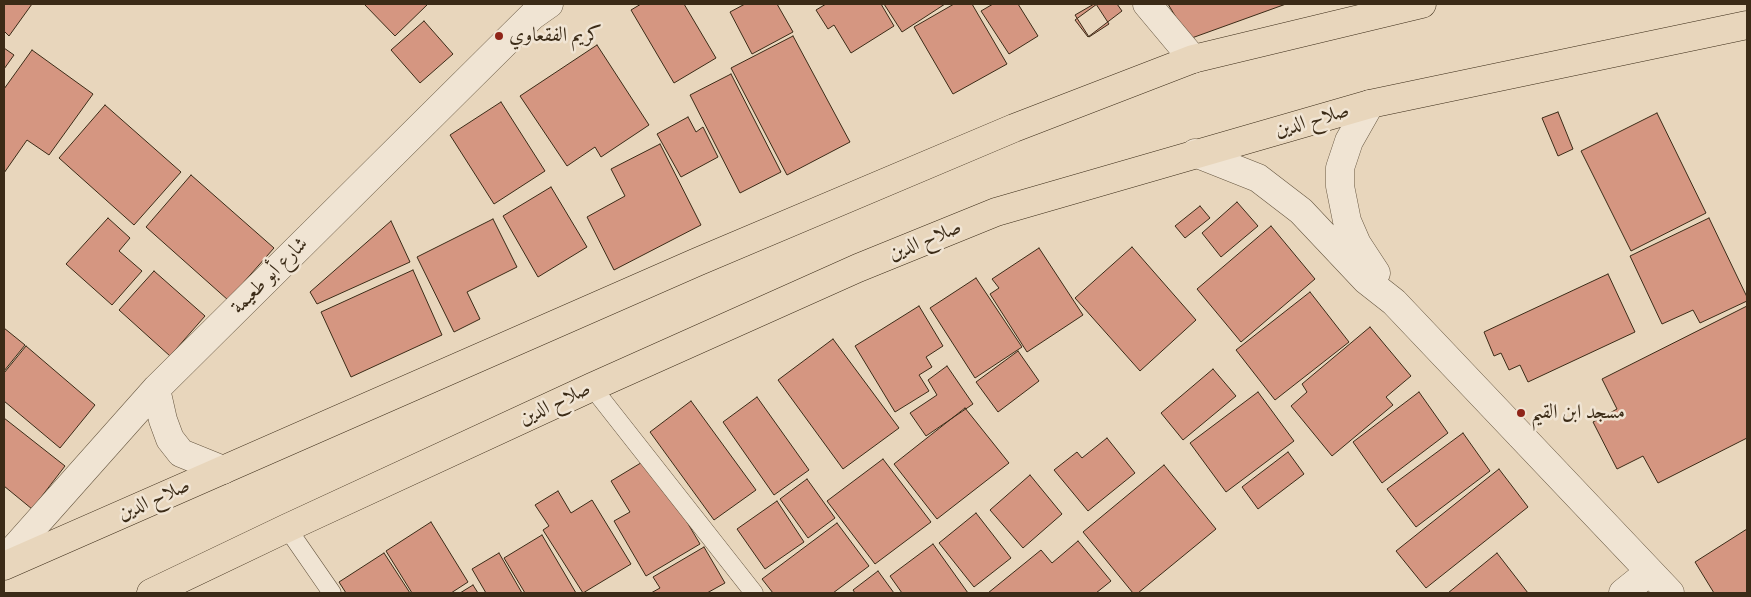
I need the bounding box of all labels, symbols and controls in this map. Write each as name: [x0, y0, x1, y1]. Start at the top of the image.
place label: كريم الفقعاوي: [509, 24, 602, 48]
marker: كريم الفقعاوي: [493, 30, 505, 42]
street label: صلاح الدين: [1272, 99, 1352, 143]
street label: صلاح الدين: [885, 216, 965, 266]
street label: شارع أبو طعيمة: [226, 232, 314, 320]
street label: صلاح الدين: [515, 377, 595, 431]
place label: مسجد ابن القيم: [1531, 401, 1625, 425]
marker: مسجد ابن القيم: [1515, 407, 1527, 419]
street label: صلاح الدين: [114, 473, 194, 527]

